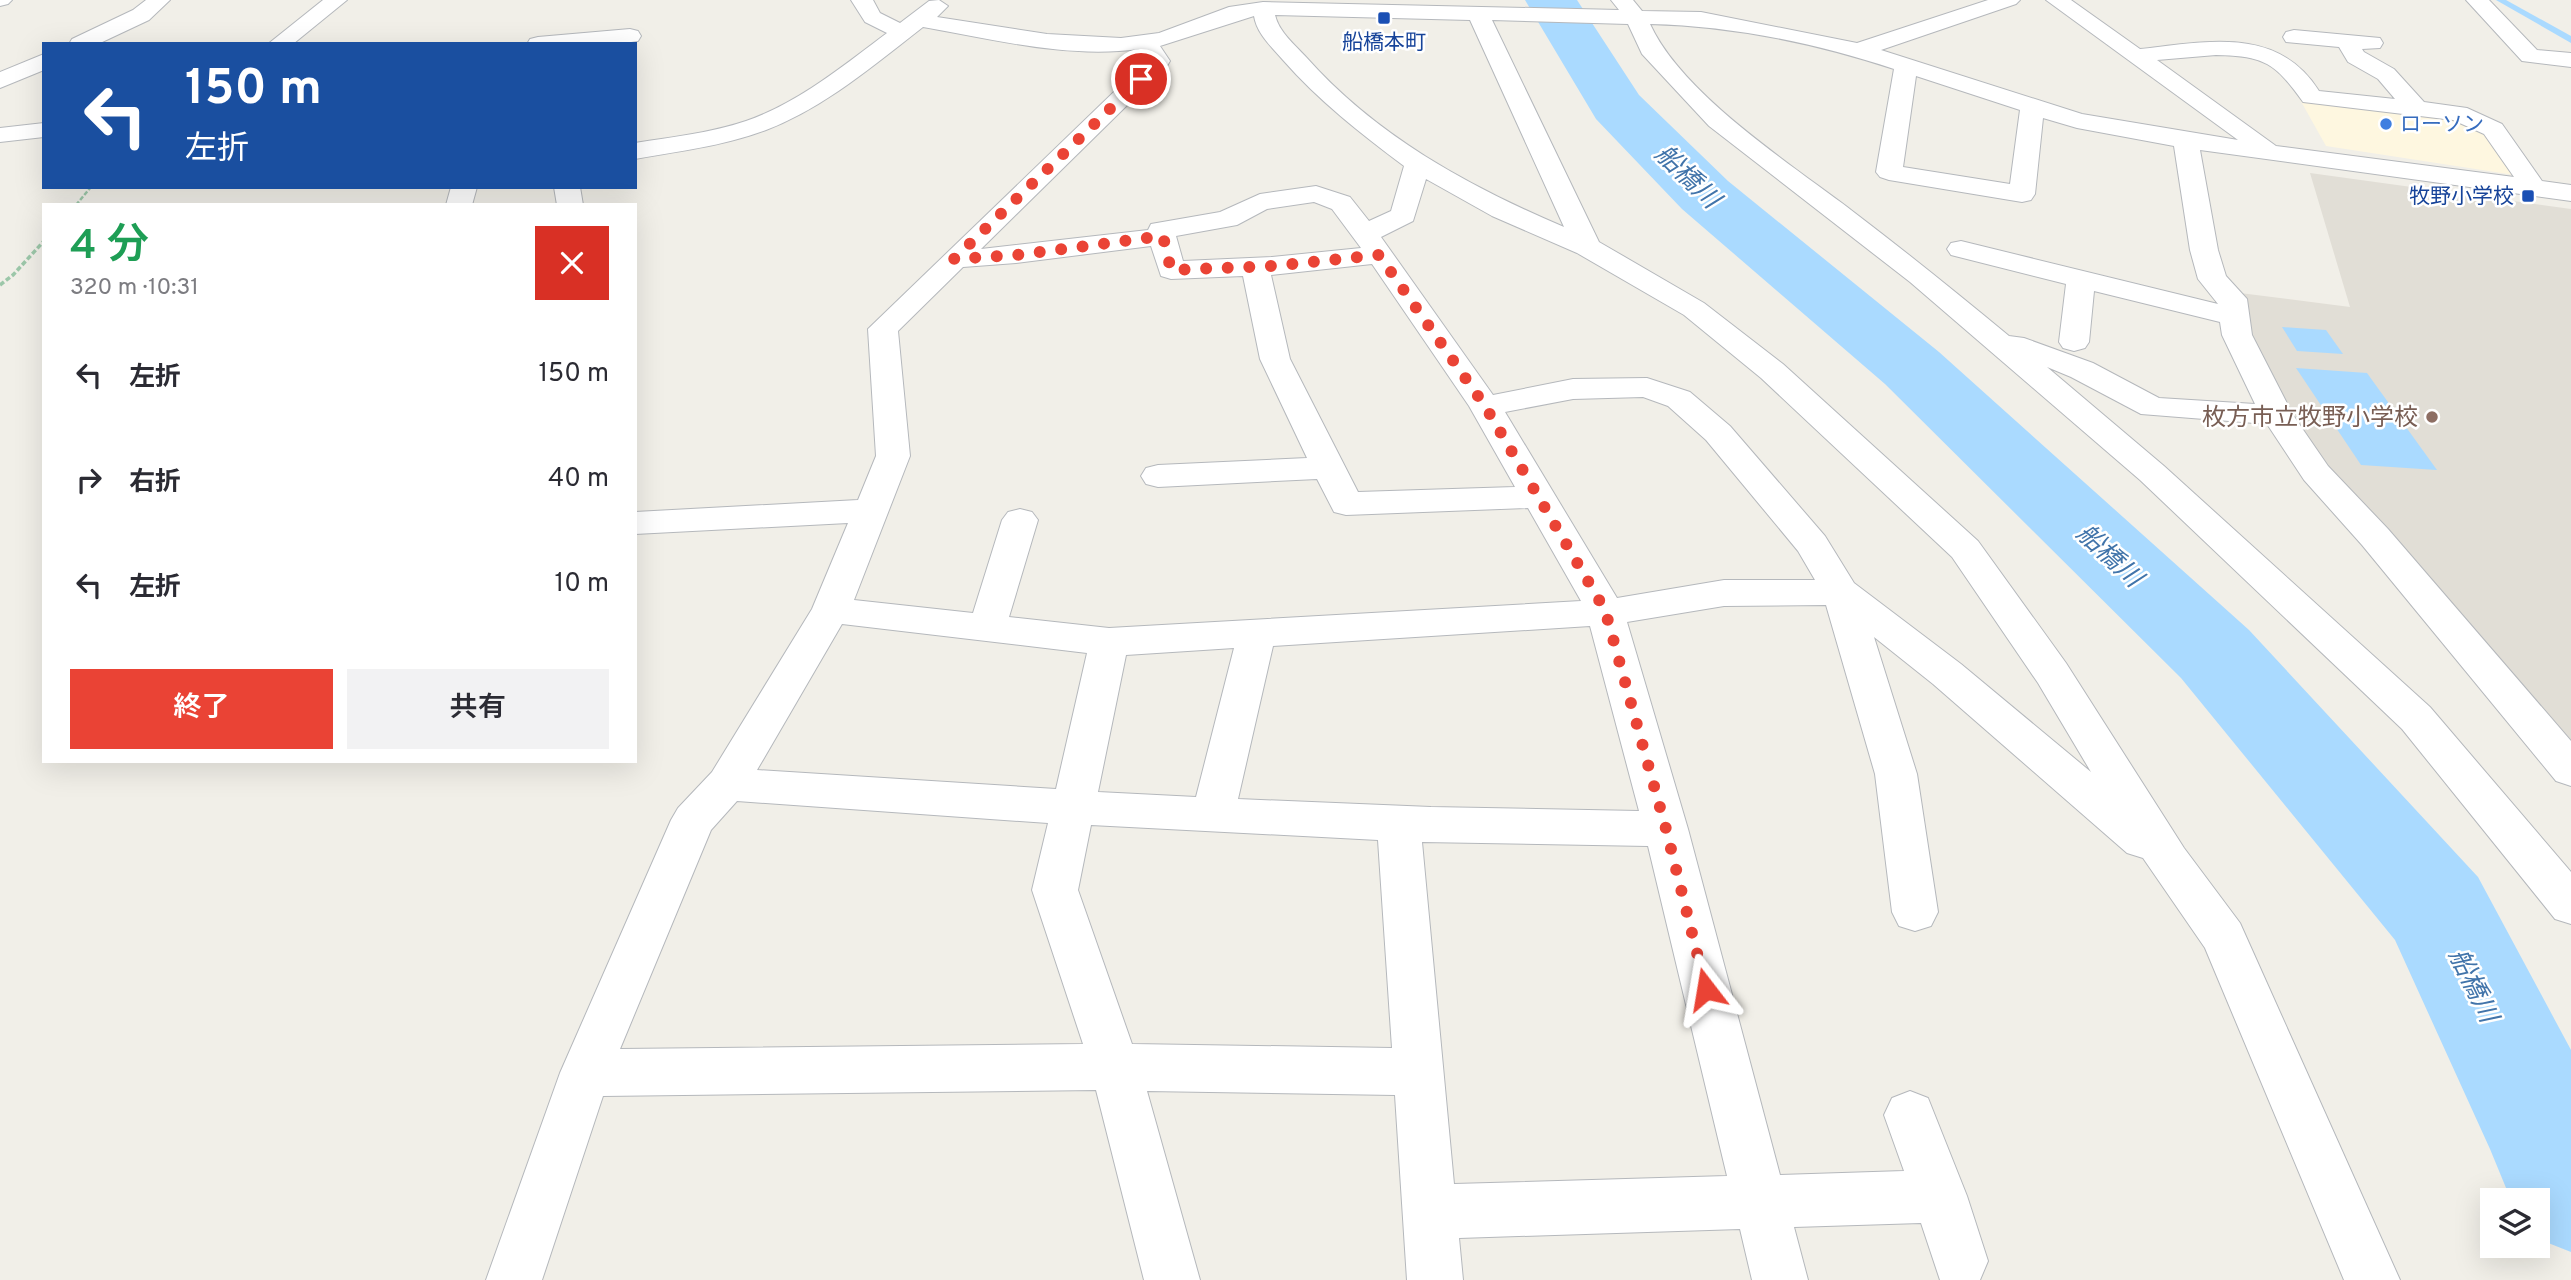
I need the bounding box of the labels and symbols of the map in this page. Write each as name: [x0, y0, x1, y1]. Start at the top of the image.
marker: 船橋本町: [1376, 10, 1392, 26]
place label: 船橋本町: [1342, 30, 1426, 57]
pin: [1111, 49, 1171, 109]
place label: ローソン: [2400, 112, 2484, 139]
marker: ローソン: [2378, 116, 2394, 132]
water label: 船橋川: [1647, 139, 1728, 219]
place label: 牧野小学校: [2409, 184, 2514, 211]
marker: 牧野小学校: [2520, 188, 2536, 204]
place label: 枚方市立牧野小学校: [2202, 404, 2418, 434]
marker: 枚方市立牧野小学校: [2424, 409, 2440, 425]
water label: 船橋川: [2069, 518, 2150, 598]
water label: 船橋川: [2440, 944, 2505, 1031]
position arrow: [1669, 952, 1743, 1026]

